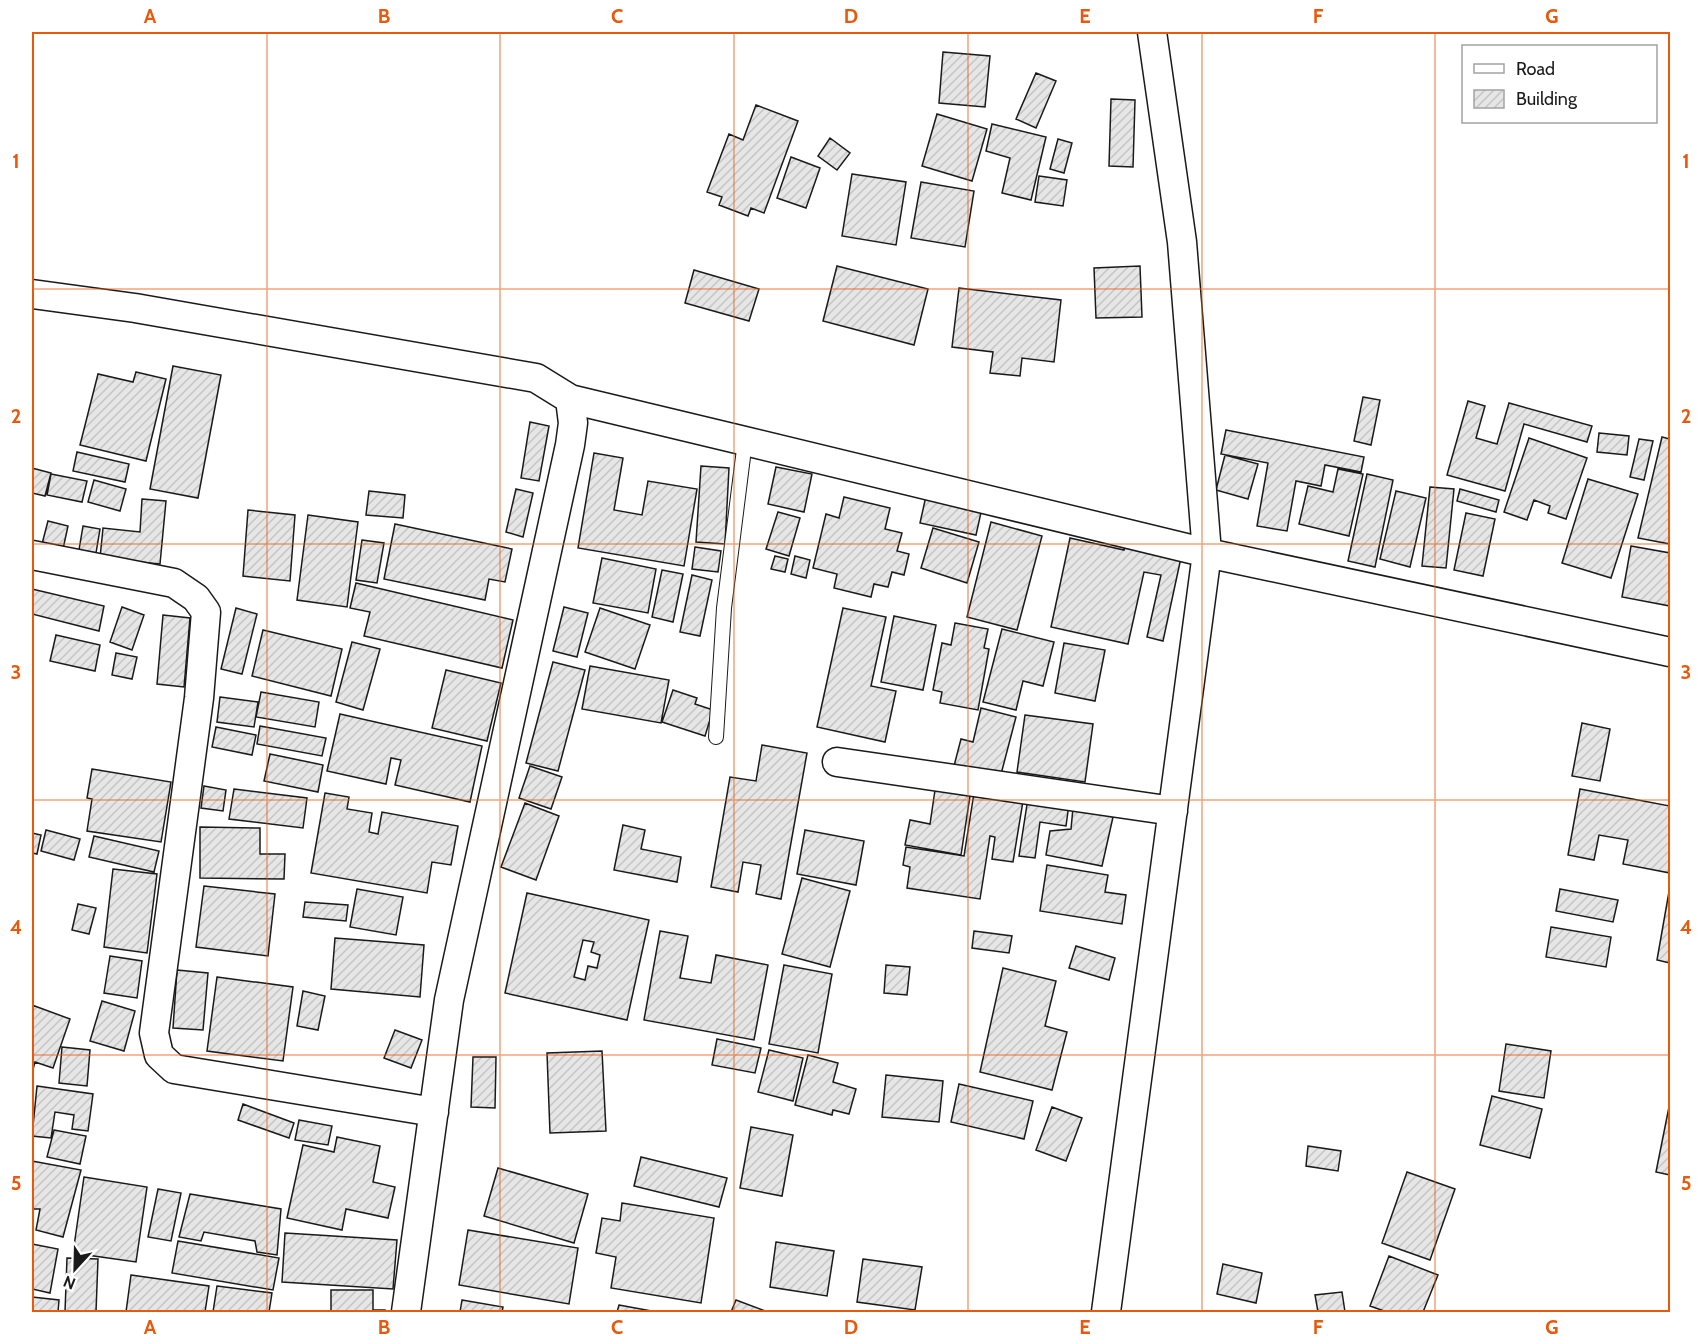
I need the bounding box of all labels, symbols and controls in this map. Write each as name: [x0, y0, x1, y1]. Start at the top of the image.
text: A: [144, 4, 157, 28]
text: B: [378, 4, 390, 28]
text: C: [611, 4, 623, 28]
text: D: [844, 4, 858, 28]
text: E: [1079, 4, 1091, 28]
text: F: [1313, 4, 1324, 28]
text: G: [1545, 4, 1559, 28]
legend: [1462, 45, 1657, 123]
text: Road: [1516, 58, 1555, 80]
text: Building: [1516, 88, 1578, 110]
text: 1: [12, 149, 20, 173]
text: 1: [1682, 149, 1690, 173]
text: 2: [11, 404, 21, 428]
text: 2: [1681, 404, 1691, 428]
text: 3: [11, 660, 21, 684]
text: 3: [1681, 660, 1691, 684]
text: 4: [10, 915, 22, 939]
text: 4: [1680, 915, 1692, 939]
text: 5: [11, 1171, 21, 1195]
text: 5: [1681, 1171, 1691, 1195]
north arrow: [45, 1239, 105, 1299]
text: N: [61, 1272, 78, 1293]
text: A: [144, 1315, 157, 1339]
text: B: [378, 1315, 390, 1339]
text: C: [611, 1315, 623, 1339]
text: D: [844, 1315, 858, 1339]
text: E: [1079, 1315, 1091, 1339]
text: F: [1313, 1315, 1324, 1339]
text: G: [1545, 1315, 1559, 1339]

